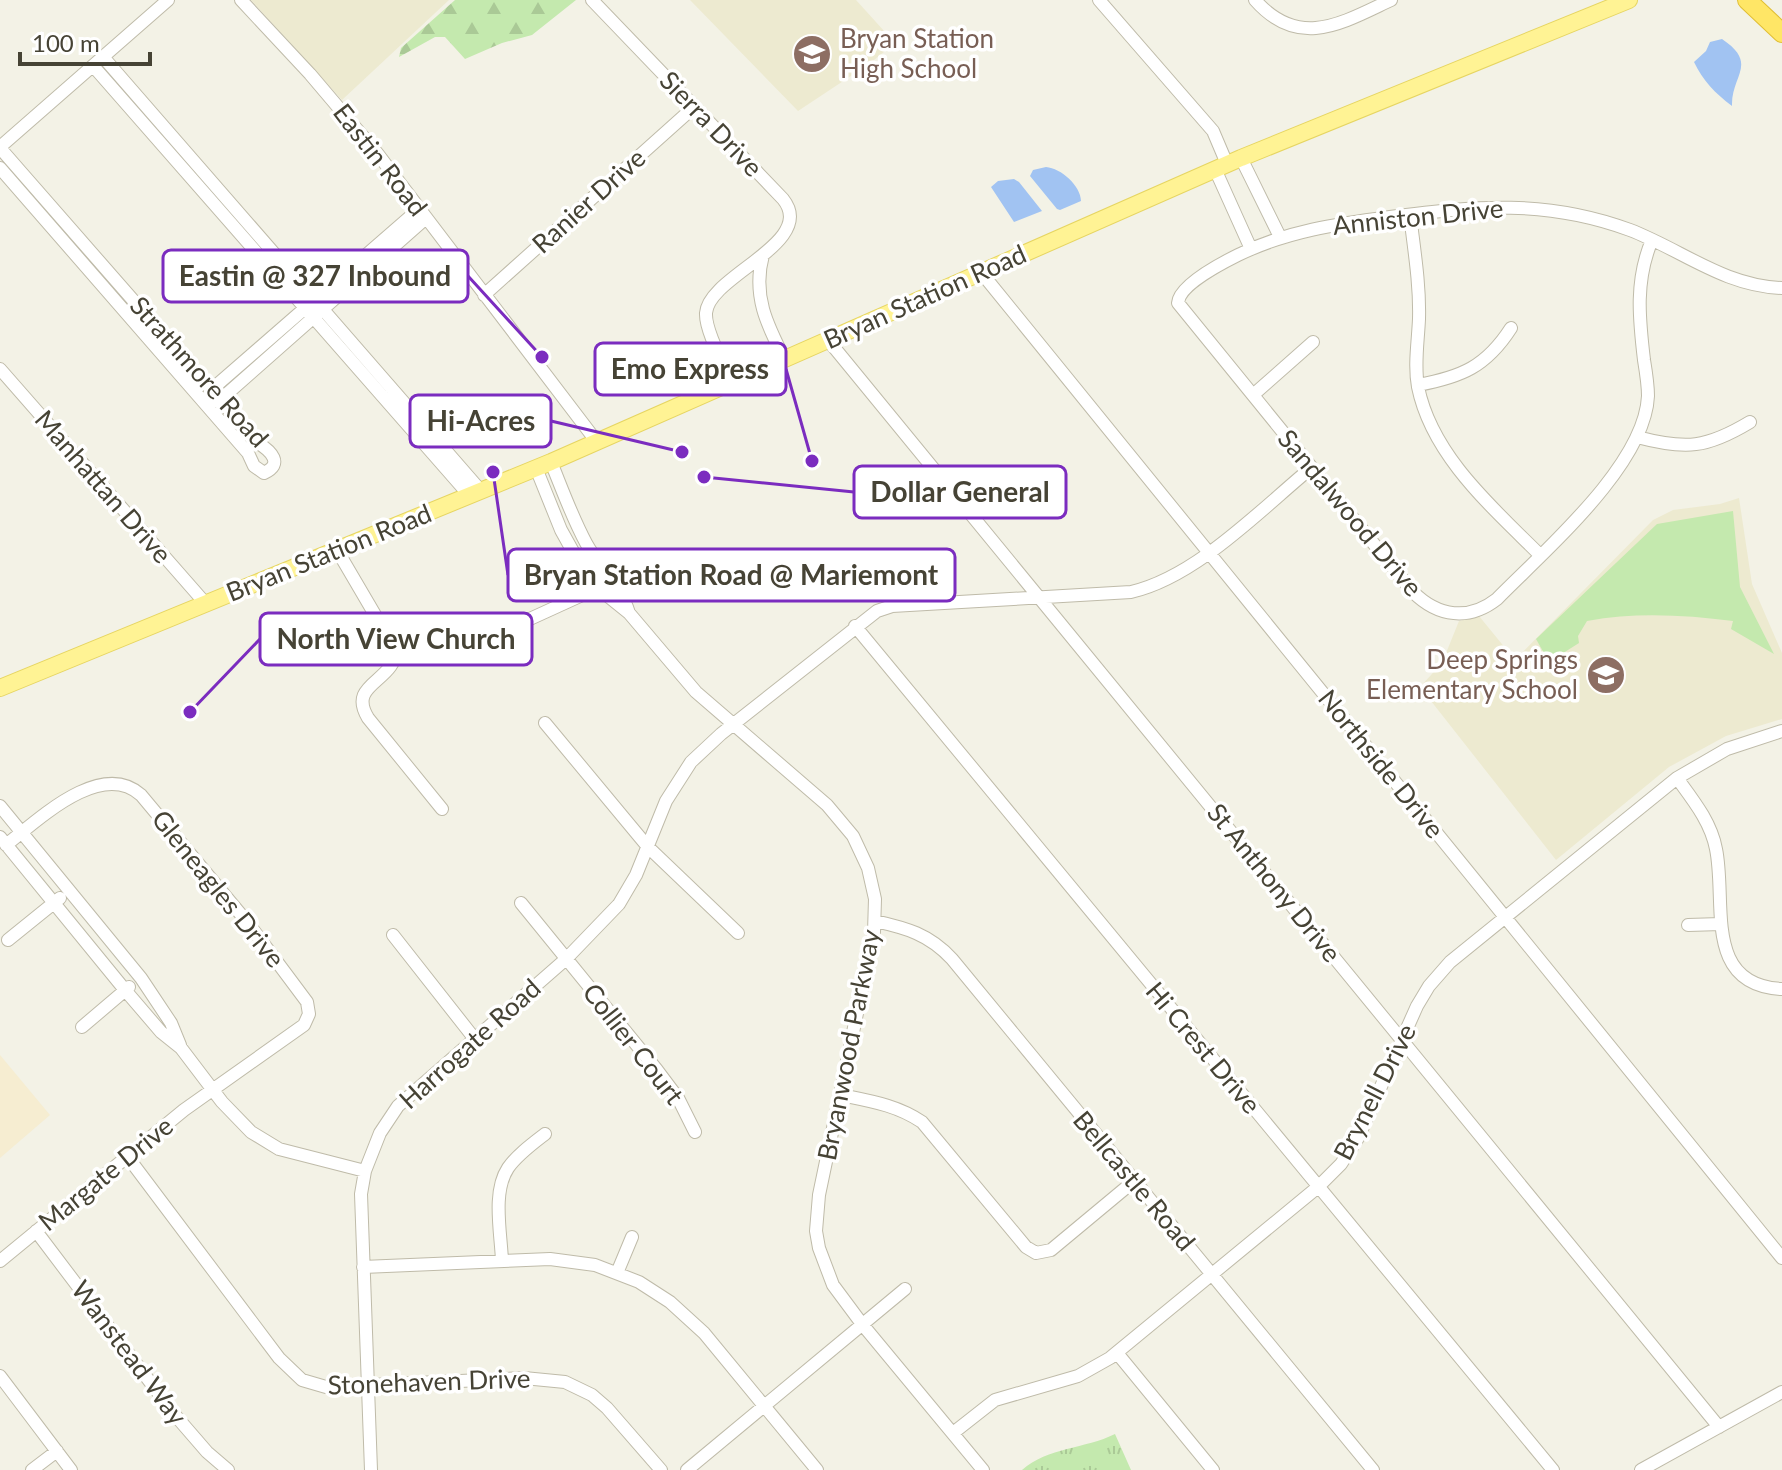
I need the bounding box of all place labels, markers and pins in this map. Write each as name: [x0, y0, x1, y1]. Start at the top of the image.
place label: Bryan Station High School: [840, 22, 994, 84]
school or university icon: Bryan Station High School: [791, 33, 833, 75]
callout: Eastin @ 327 Inbound: [163, 250, 468, 302]
callout: Emo Express: [595, 343, 786, 395]
callout: Hi-Acres: [410, 395, 551, 447]
callout: Dollar General: [854, 466, 1066, 518]
callout: Bryan Station Road @ Mariemont: [508, 549, 955, 601]
callout: North View Church: [260, 613, 532, 665]
place label: Deep Springs Elementary School: [1366, 643, 1578, 705]
school or university icon: Deep Springs Elementary School: [1585, 654, 1627, 696]

